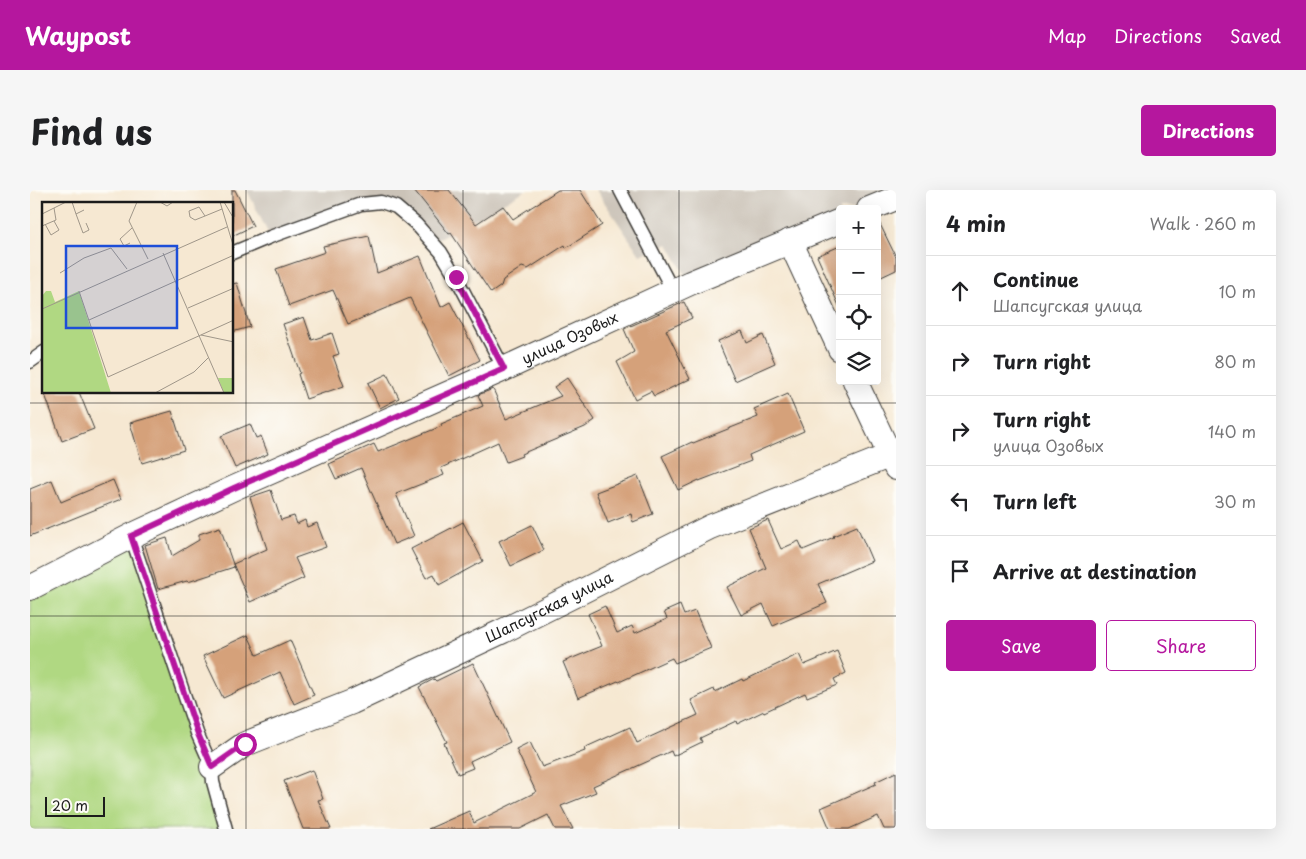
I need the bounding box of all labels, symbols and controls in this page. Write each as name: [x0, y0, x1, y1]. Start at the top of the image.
text: Waypost: [25, 17, 131, 53]
text: Map: [1048, 22, 1086, 49]
text: Directions: [1114, 22, 1202, 49]
text: Saved: [1230, 22, 1281, 49]
text: Find us: [30, 104, 152, 157]
button: Directions: [1141, 105, 1276, 156]
inset map: [42, 202, 234, 394]
map controls: [836, 205, 881, 385]
button: +: [836, 205, 881, 250]
text: 4 min: [946, 207, 1006, 239]
text: Walk · 260 m: [1150, 211, 1256, 235]
button: −: [836, 250, 881, 295]
text: Continue: [993, 265, 1079, 293]
route end: [445, 266, 468, 289]
icon: ahead: [946, 277, 974, 305]
text: 10 m: [1219, 279, 1256, 303]
text: Шапсугская улица: [993, 293, 1142, 317]
button: locate: [836, 295, 881, 340]
street label: улица Озовых: [517, 305, 621, 369]
button: layers: [836, 340, 881, 385]
icon: right: [946, 347, 974, 375]
text: Turn right: [993, 347, 1091, 375]
text: 80 m: [1214, 349, 1256, 373]
text: Turn right: [993, 405, 1091, 433]
icon: right: [946, 417, 974, 445]
text: 140 m: [1208, 419, 1256, 443]
text: улица Озовых: [993, 433, 1104, 457]
icon: left: [946, 487, 974, 515]
text: Turn left: [993, 487, 1077, 515]
text: 30 m: [1214, 489, 1256, 513]
icon: arrive: [946, 557, 974, 585]
text: Arrive at destination: [993, 557, 1197, 585]
street label: Шапсугская улица: [481, 564, 617, 648]
button: Save: [946, 620, 1096, 671]
button: Share: [1106, 620, 1256, 671]
route start: [234, 733, 257, 756]
scale bar: [45, 794, 105, 817]
text: 20 m: [52, 795, 88, 816]

